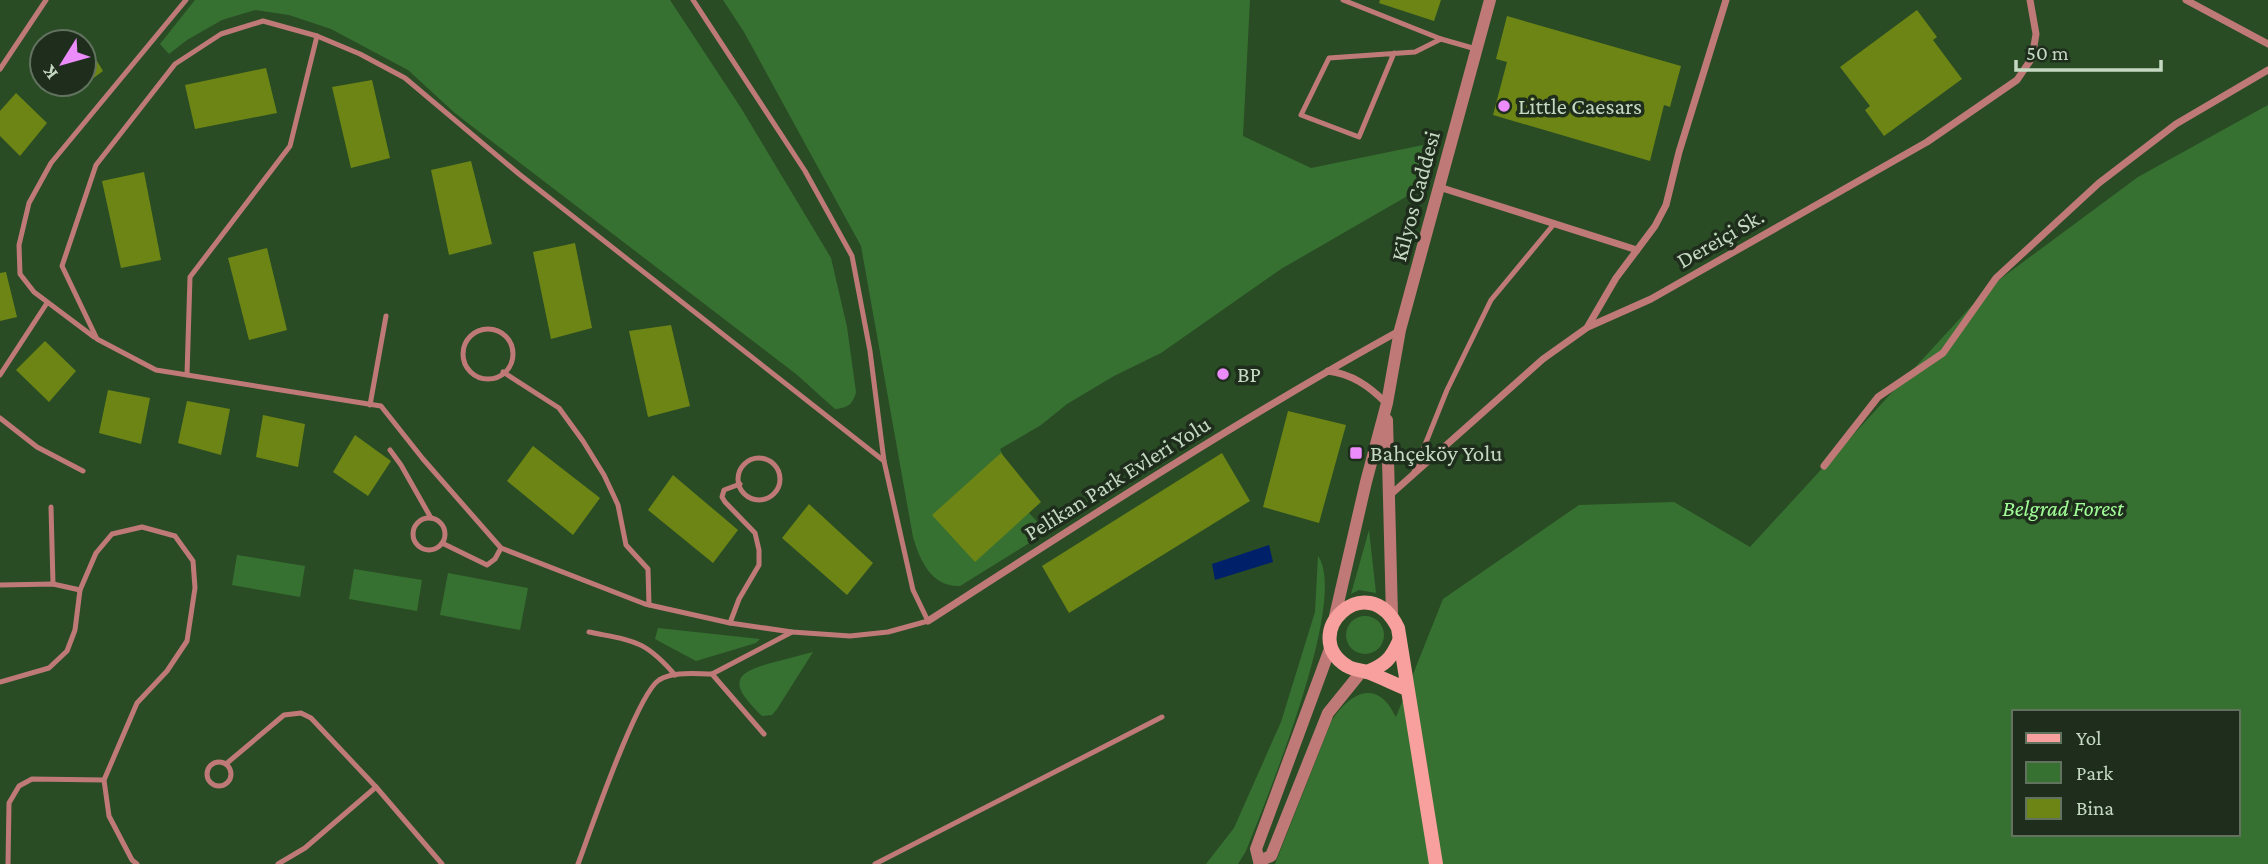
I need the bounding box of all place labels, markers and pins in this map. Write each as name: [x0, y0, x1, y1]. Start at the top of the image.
place label: Little Caesars: [1518, 93, 1642, 119]
marker: Little Caesars: [1496, 98, 1512, 114]
place label: BP: [1237, 361, 1261, 387]
marker: BP: [1215, 366, 1231, 382]
place label: Bahçeköy Yolu: [1370, 440, 1502, 466]
marker: Bahçeköy Yolu: [1348, 445, 1364, 461]

